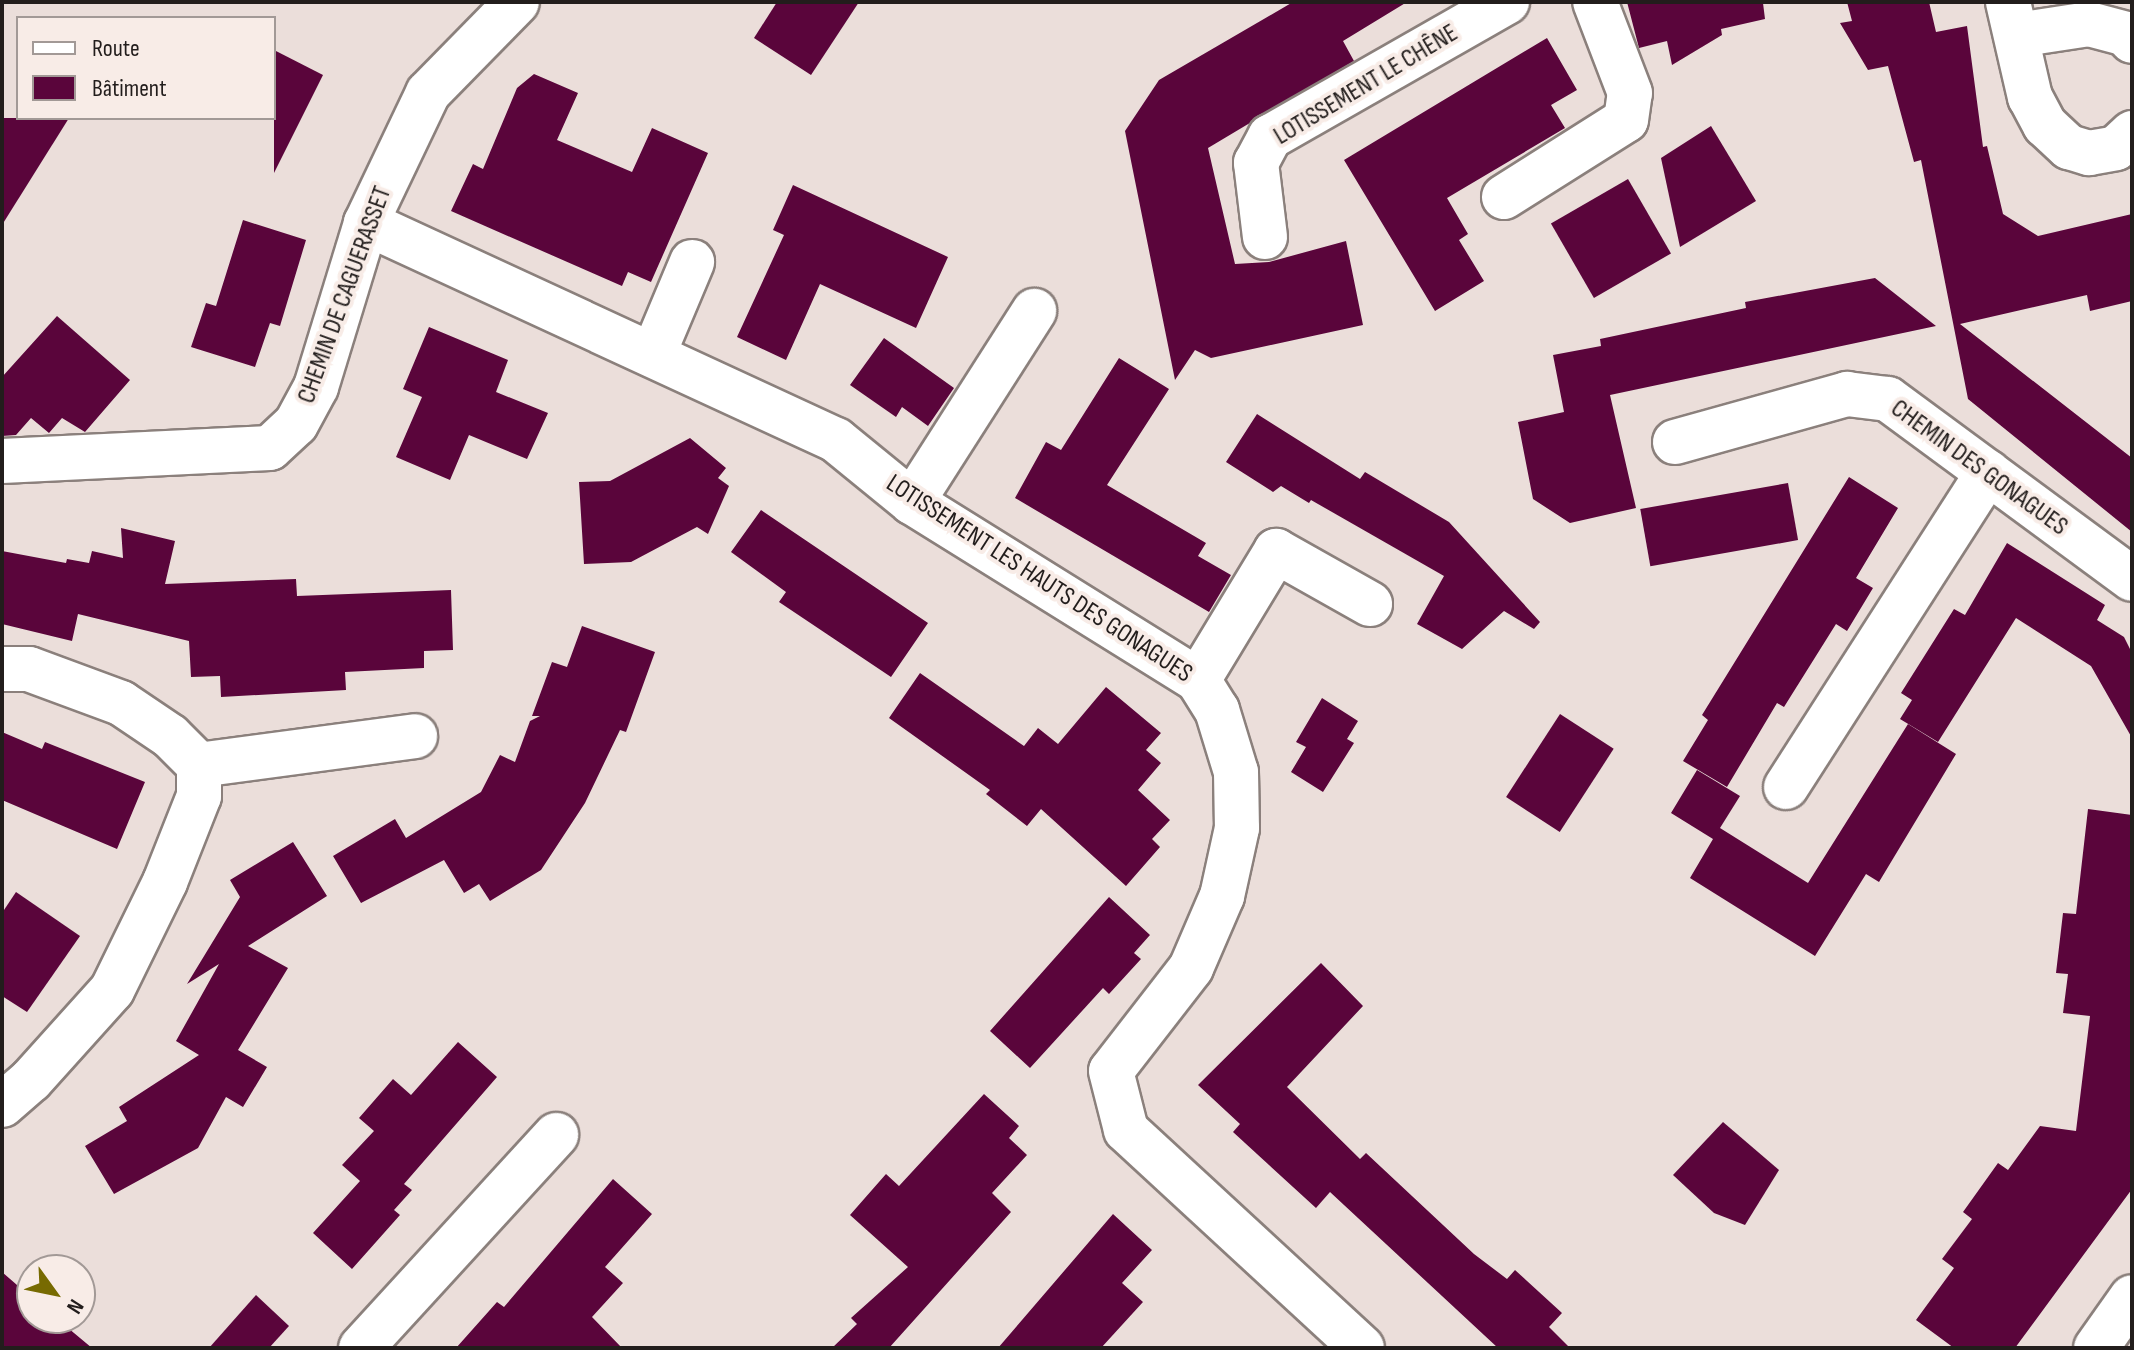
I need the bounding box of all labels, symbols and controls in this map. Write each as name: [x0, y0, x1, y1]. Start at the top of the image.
legend: [16, 16, 276, 120]
street label: LOTISSEMENT LE CHÊNE: [1268, 18, 1464, 152]
text: Route: [92, 34, 140, 63]
text: Bâtiment: [92, 74, 167, 103]
street label: CHEMIN DE CAGUERASSET: [291, 182, 399, 408]
street label: CHEMIN DES GONAGUES: [1884, 393, 2074, 543]
street label: LOTISSEMENT LES HAUTS DES GONAGUES: [880, 468, 1198, 690]
north arrow: [16, 1254, 96, 1334]
text: N: [60, 1294, 89, 1319]

